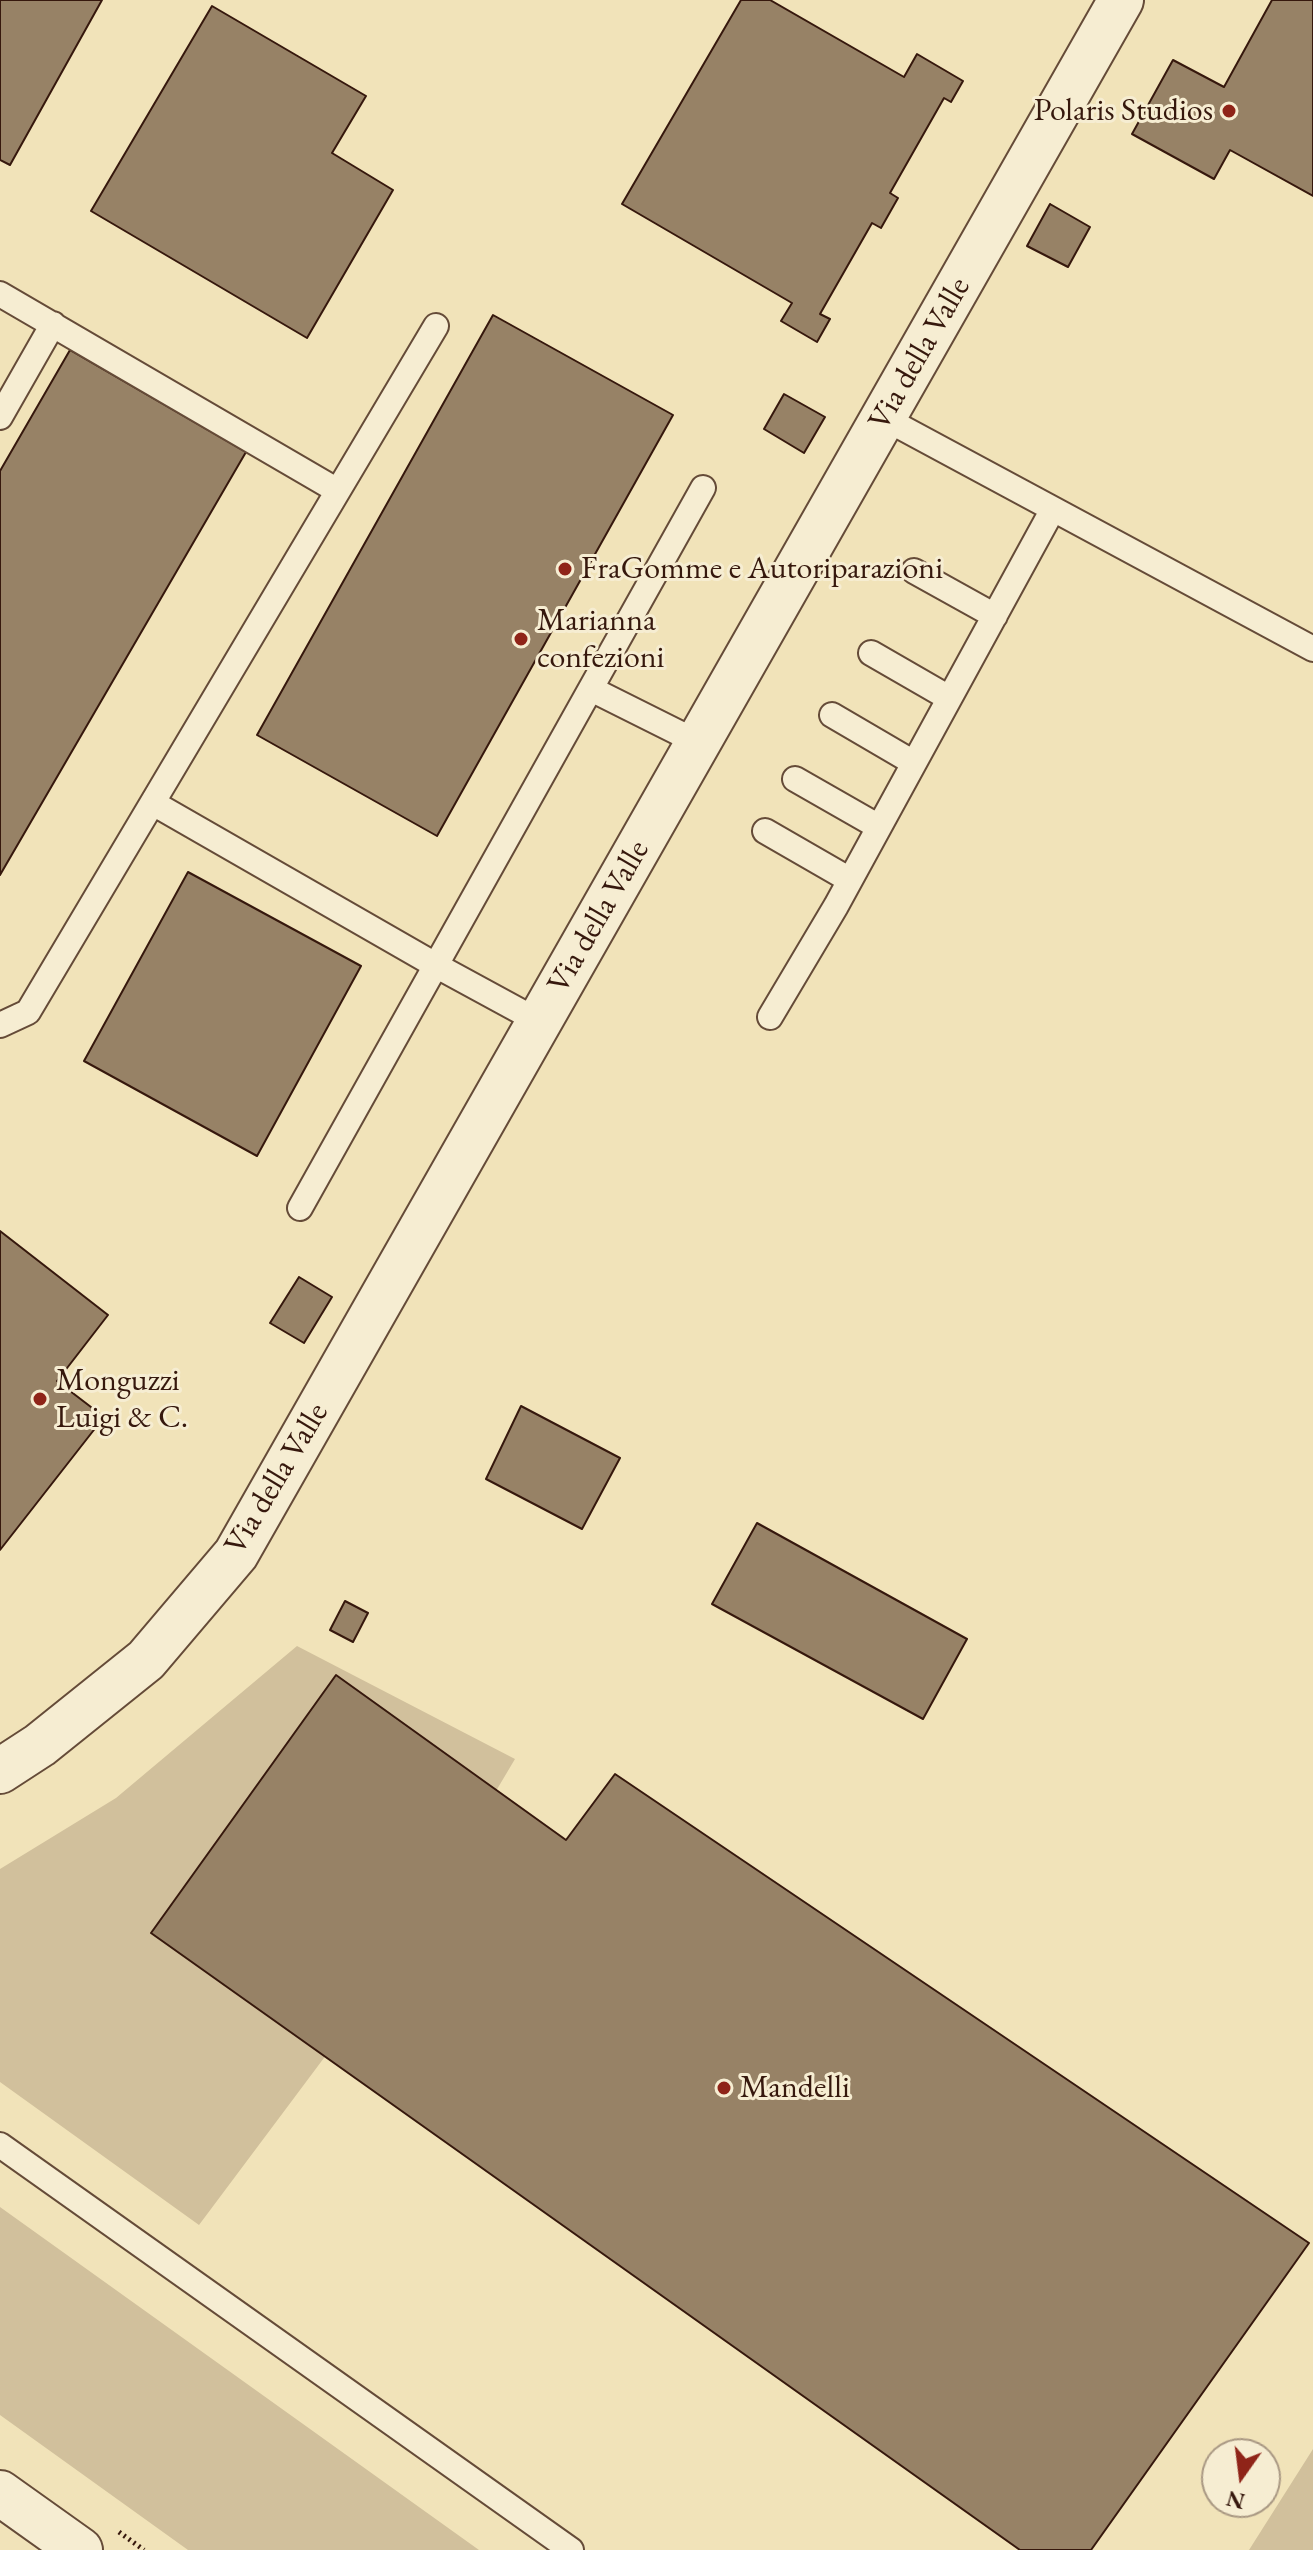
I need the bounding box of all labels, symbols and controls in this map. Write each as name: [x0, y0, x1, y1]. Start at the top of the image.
place label: Polaris Studios: [1034, 92, 1213, 130]
marker: Polaris Studios: [1220, 102, 1238, 120]
street label: Via della Valle: [861, 271, 979, 437]
place label: FraGomme e Autoriparazioni: [581, 550, 943, 588]
marker: FraGomme e Autoriparazioni: [556, 560, 574, 578]
place label: Marianna confezioni: [537, 602, 664, 677]
marker: Marianna confezioni: [512, 630, 530, 648]
street label: Via della Valle: [540, 834, 658, 1000]
place label: Monguzzi Luigi & C.: [56, 1362, 188, 1437]
marker: Monguzzi Luigi & C.: [31, 1390, 49, 1408]
street label: Via della Valle: [217, 1396, 337, 1562]
place label: Mandelli: [740, 2069, 850, 2107]
marker: Mandelli: [715, 2079, 733, 2097]
north arrow: [1201, 2438, 1281, 2518]
text: N: [1223, 2484, 1248, 2516]

